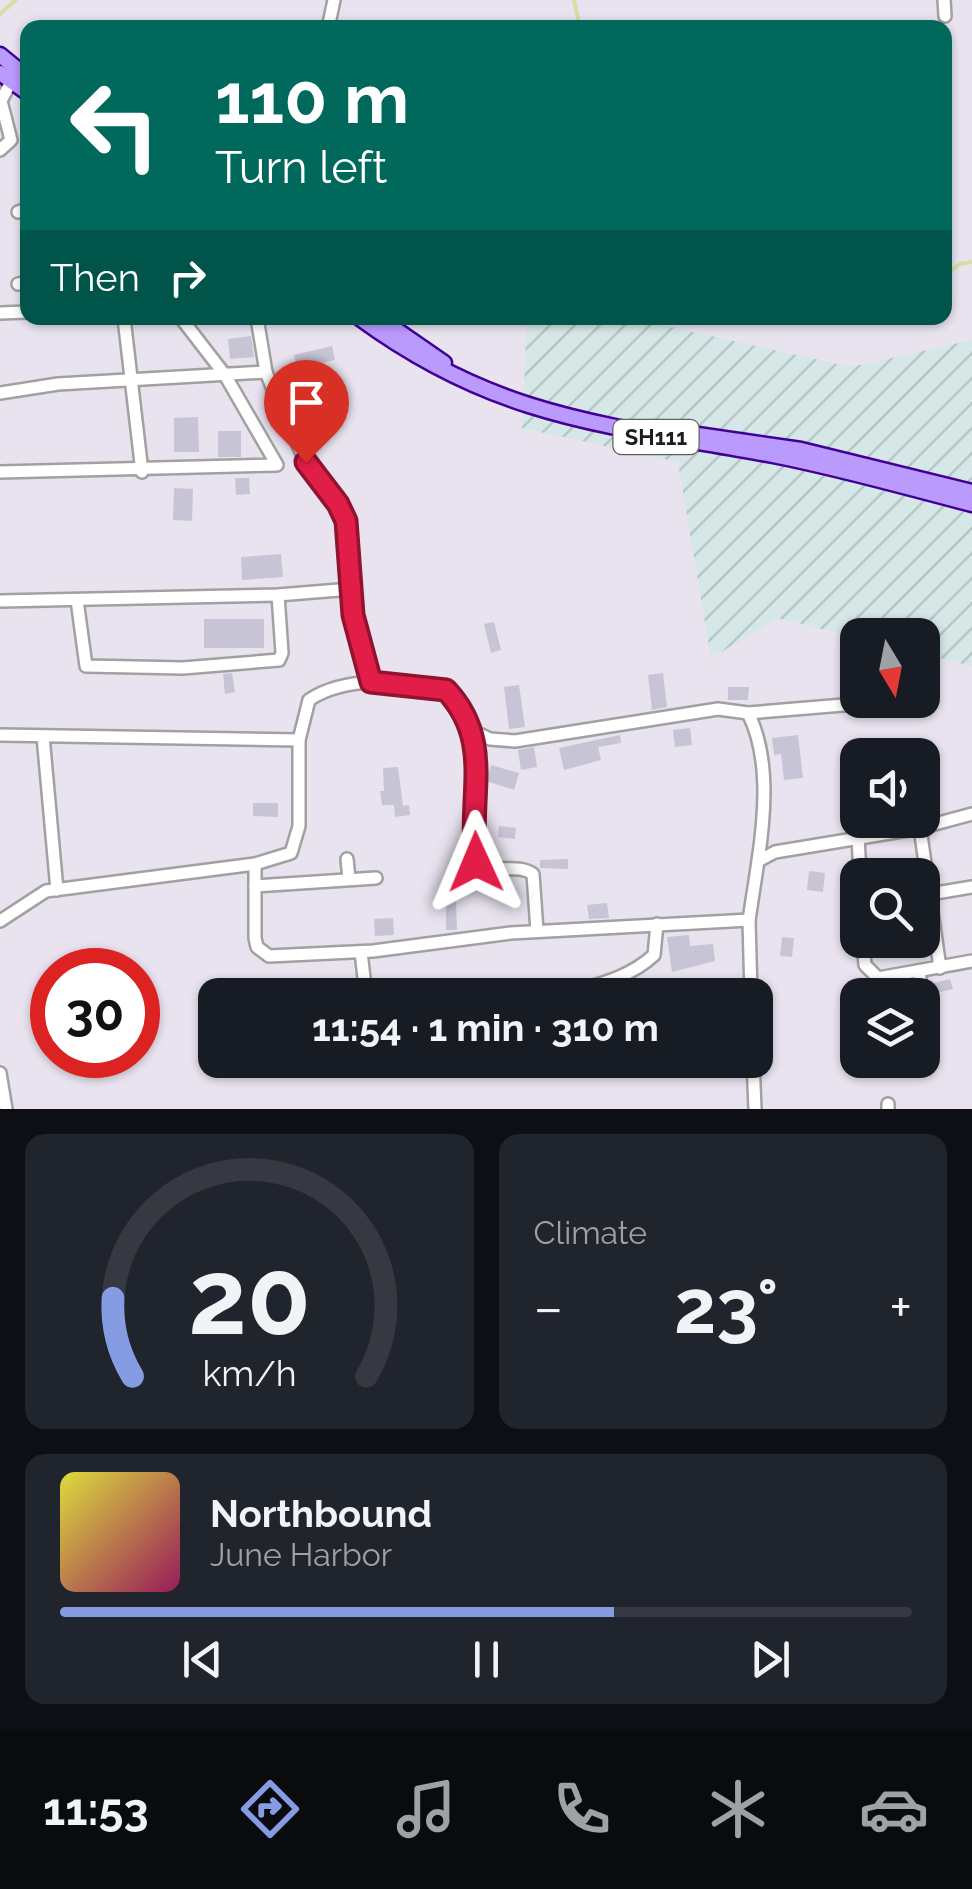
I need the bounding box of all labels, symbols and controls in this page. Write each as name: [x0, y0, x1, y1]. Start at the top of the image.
text: 110 m: [215, 57, 409, 139]
icon: left: [50, 60, 180, 190]
text: Turn left: [215, 141, 387, 194]
icon: right: [160, 250, 215, 305]
text: Then: [50, 255, 140, 300]
pin: [264, 360, 349, 463]
icon: arrive: [279, 375, 334, 430]
road number: SH111: [614, 420, 698, 454]
north arrow: [840, 618, 940, 718]
map controls: [840, 618, 940, 1078]
button: sound: [840, 738, 940, 838]
position arrow: [424, 810, 528, 914]
button: search: [840, 858, 940, 958]
speed limit sign: 30: [30, 948, 160, 1078]
button: layers: [840, 978, 940, 1078]
text: 11:54 · 1 min · 310 m: [312, 1005, 659, 1050]
text: Climate: [534, 1214, 647, 1251]
text: 20: [188, 1236, 311, 1358]
text: 23°: [674, 1262, 778, 1351]
text: −: [534, 1275, 563, 1340]
text: +: [889, 1275, 912, 1340]
text: km/h: [202, 1352, 296, 1394]
text: Northbound: [210, 1491, 432, 1536]
text: June Harbor: [210, 1536, 392, 1573]
icon: previous: [175, 1632, 230, 1687]
icon: pause: [459, 1632, 514, 1687]
icon: next: [743, 1632, 798, 1687]
icon: directions: [235, 1774, 305, 1844]
icon: music: [391, 1774, 461, 1844]
icon: phone: [547, 1774, 617, 1844]
icon: climate: [703, 1774, 773, 1844]
icon: car: [859, 1774, 929, 1844]
text: 11:53: [43, 1783, 149, 1836]

